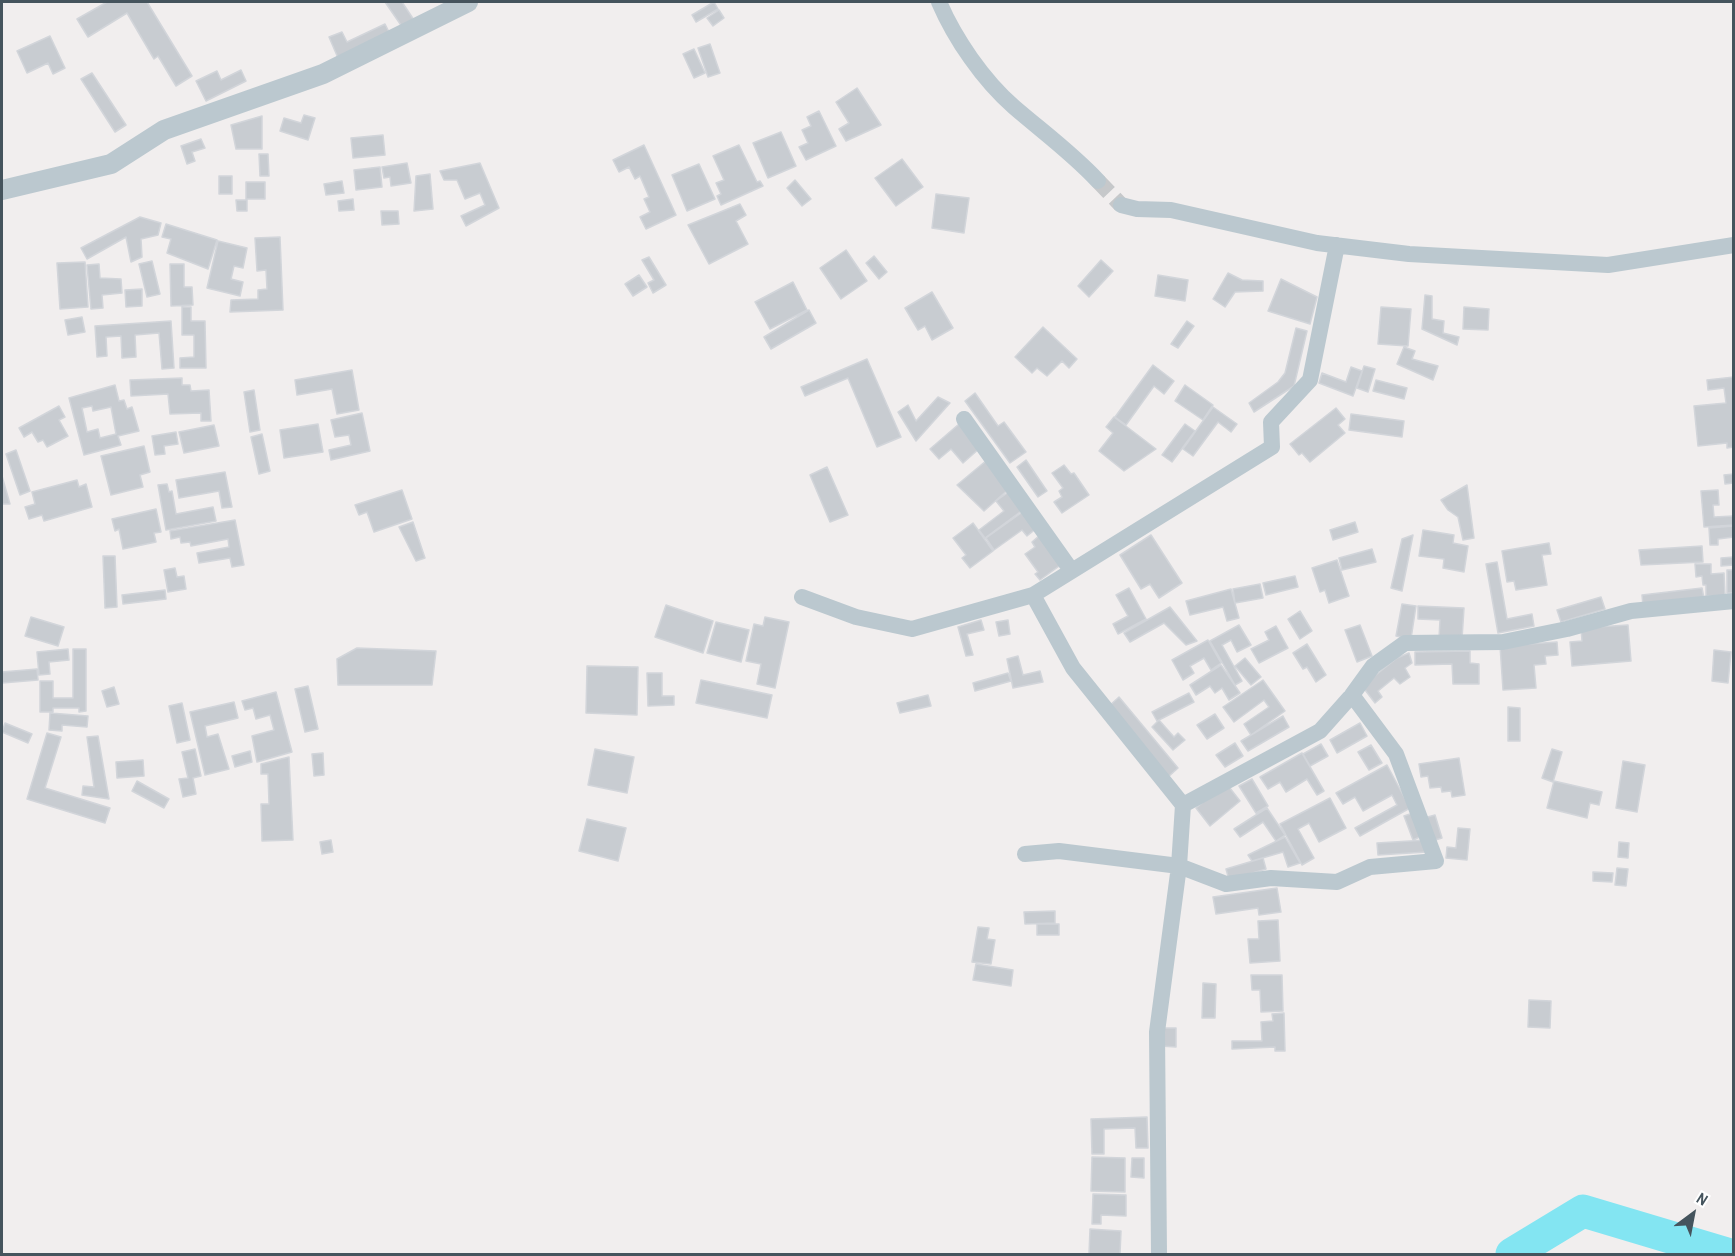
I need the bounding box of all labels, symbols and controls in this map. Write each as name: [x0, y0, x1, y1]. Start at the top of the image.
north arrow: [1663, 1184, 1723, 1244]
text: N: [1693, 1187, 1712, 1211]

